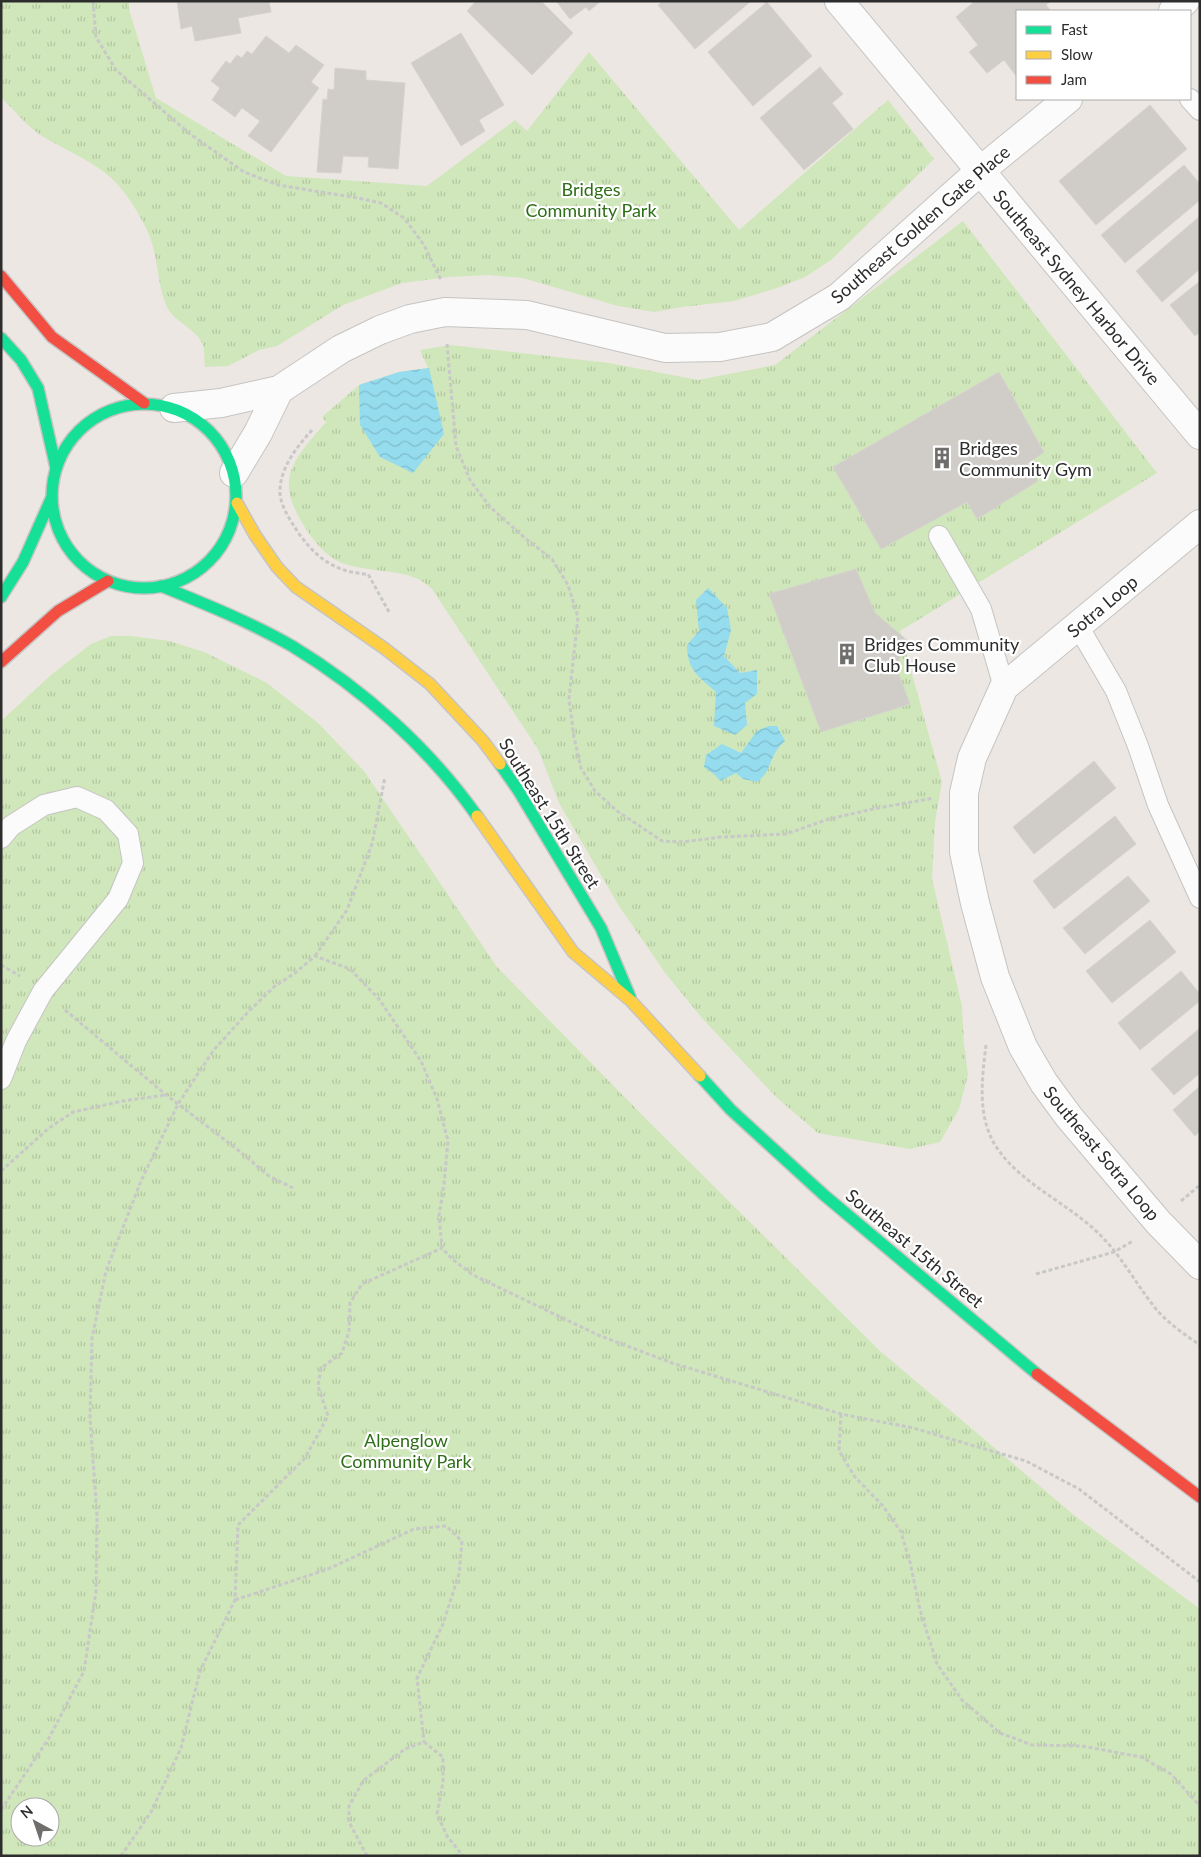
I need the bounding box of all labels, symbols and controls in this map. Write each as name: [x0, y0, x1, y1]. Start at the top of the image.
legend: [1016, 10, 1191, 100]
text: Fast: [1061, 20, 1088, 38]
text: Slow: [1061, 45, 1093, 63]
text: Jam: [1061, 70, 1087, 88]
street label: Southeast Golden Gate Place: [826, 140, 1014, 308]
park label: Bridges Community Park: [525, 178, 657, 221]
street label: Southeast Sydney Harbor Drive: [989, 185, 1165, 389]
place label: Bridges Community Gym: [959, 437, 1092, 480]
building icon: Bridges Community Gym: [929, 445, 955, 471]
street label: Sotra Loop: [1062, 570, 1142, 642]
place label: Bridges Community Club House: [864, 633, 1020, 676]
building icon: Bridges Community Club House: [834, 641, 860, 667]
street label: Southeast 15th Street: [495, 734, 605, 893]
street label: Southeast Sotra Loop: [1039, 1081, 1165, 1225]
street label: Southeast 15th Street: [842, 1184, 989, 1312]
park label: Alpenglow Community Park: [340, 1429, 472, 1472]
north arrow: [10, 1797, 60, 1847]
text: N: [17, 1802, 36, 1822]

